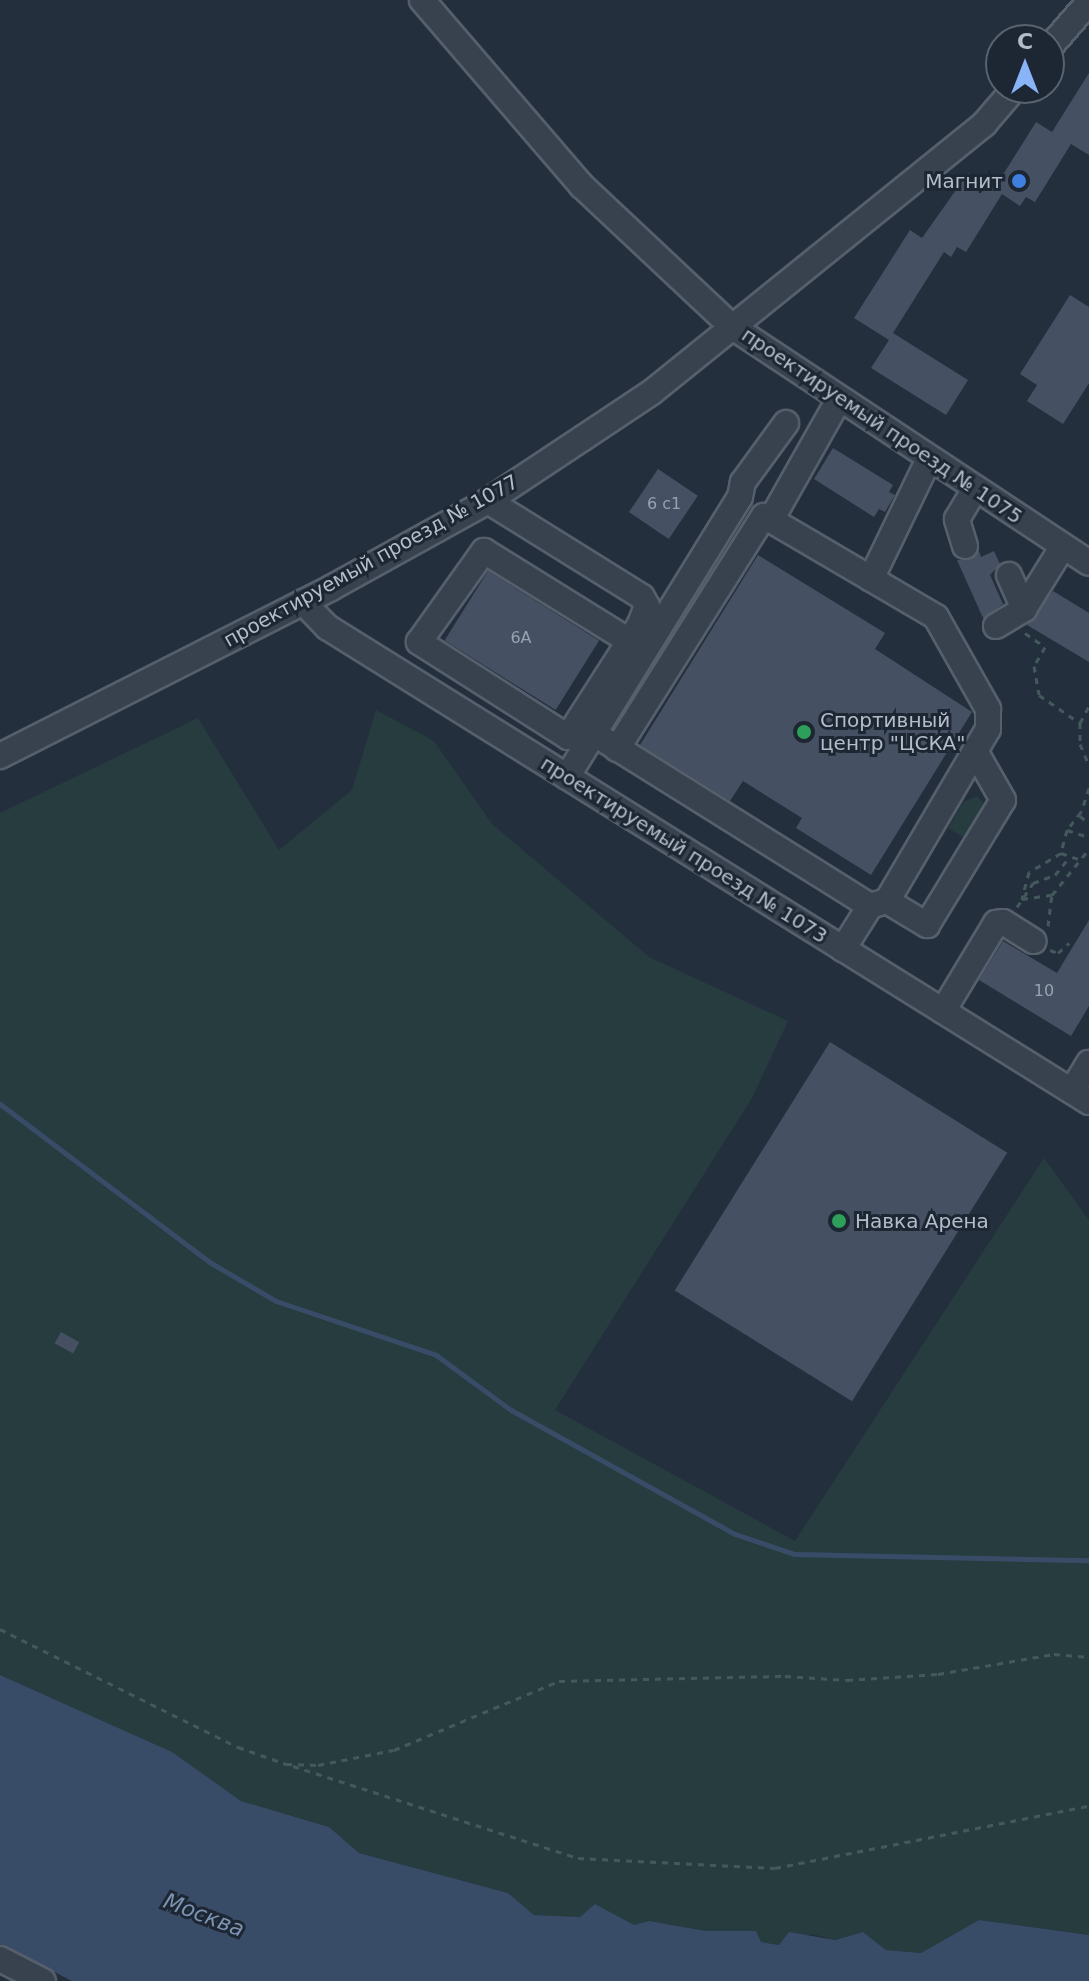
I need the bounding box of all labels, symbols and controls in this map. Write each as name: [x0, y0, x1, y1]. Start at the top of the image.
north arrow: [985, 24, 1065, 104]
text: С: [1017, 29, 1033, 54]
place label: Магнит: [925, 169, 1003, 193]
marker: Магнит: [1010, 172, 1028, 190]
street label: проектируемый проезд № 1075: [737, 323, 1027, 529]
street label: проектируемый проезд № 1077: [219, 470, 523, 652]
house number: 6 с1: [647, 494, 681, 514]
house number: 6А: [510, 628, 532, 648]
place label: Спортивный центр "ЦСКА": [820, 708, 965, 755]
marker: Спортивный центр "ЦСКА": [795, 723, 813, 741]
street label: проектируемый проезд № 1073: [536, 752, 832, 948]
house number: 10: [1034, 981, 1054, 1001]
place label: Навка Арена: [855, 1209, 989, 1233]
marker: Навка Арена: [830, 1212, 848, 1230]
water label: Москва: [160, 1888, 248, 1942]

